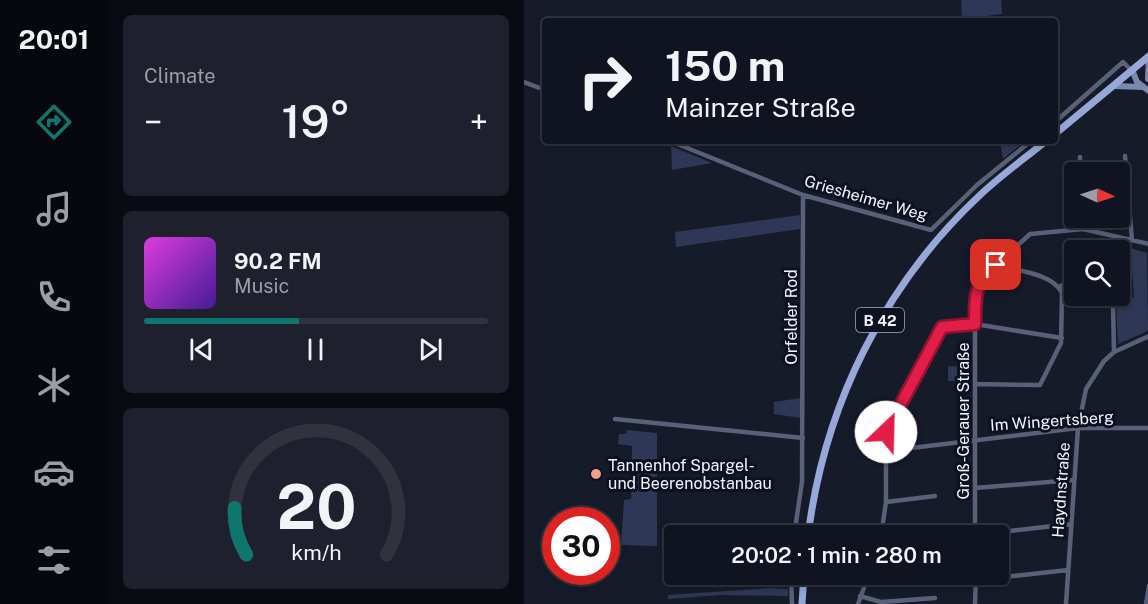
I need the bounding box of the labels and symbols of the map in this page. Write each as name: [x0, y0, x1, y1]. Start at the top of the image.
north arrow: [1064, 162, 1130, 228]
street label: Griesheimer Weg: [802, 171, 930, 225]
pin: [970, 239, 1021, 290]
street label: Orfelder Rod: [782, 269, 801, 365]
road number: B 42: [856, 308, 904, 332]
street label: Groß-Gerauer Straße: [954, 342, 973, 500]
position arrow: [854, 400, 918, 464]
street label: Im Wingertsberg: [989, 407, 1115, 435]
street label: Haydnstraße: [1048, 442, 1074, 538]
place label: Tannenhof Spargel- und Beerenobstanbau: [608, 456, 772, 493]
marker: Tannenhof Spargel- und Beerenobstanbau: [589, 467, 603, 481]
speed limit sign: 30: [542, 507, 620, 585]

